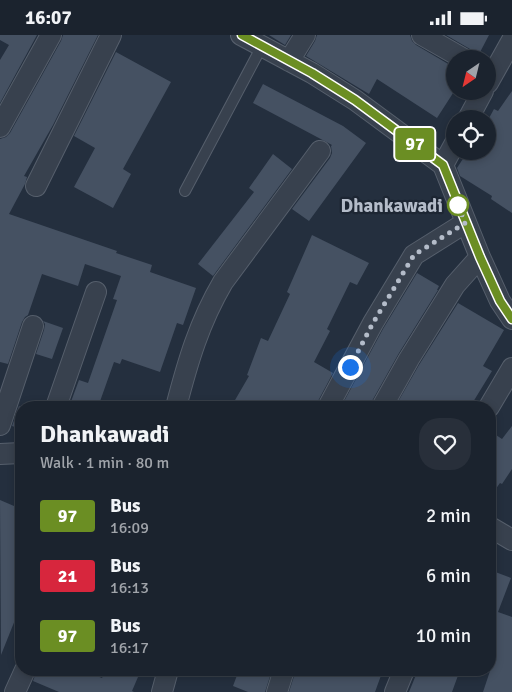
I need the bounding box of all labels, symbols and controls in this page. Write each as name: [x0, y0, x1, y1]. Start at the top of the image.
text: 16:07: [25, 6, 72, 30]
north arrow: [446, 50, 496, 100]
map controls: [446, 50, 496, 160]
button: locate: [446, 110, 496, 160]
line badge: 97: [392, 128, 438, 160]
text: 97: [405, 133, 425, 155]
place label: Dhankawadi: [341, 194, 443, 218]
marker: Dhankawadi: [447, 194, 469, 216]
your location: [338, 355, 363, 380]
button: heart: [419, 418, 471, 470]
text: Dhankawadi: [40, 419, 169, 449]
text: Walk · 1 min · 80 m: [40, 453, 169, 473]
text: Bus: [110, 494, 141, 518]
text: 2 min: [426, 504, 471, 528]
text: 97: [58, 505, 77, 527]
text: 16:09: [110, 518, 149, 538]
text: Bus: [110, 554, 141, 578]
text: 6 min: [426, 564, 471, 588]
text: 21: [58, 565, 77, 587]
text: 16:13: [110, 578, 149, 598]
text: Bus: [110, 614, 141, 638]
text: 10 min: [416, 624, 471, 648]
text: 97: [58, 625, 77, 647]
text: 16:17: [110, 638, 149, 658]

